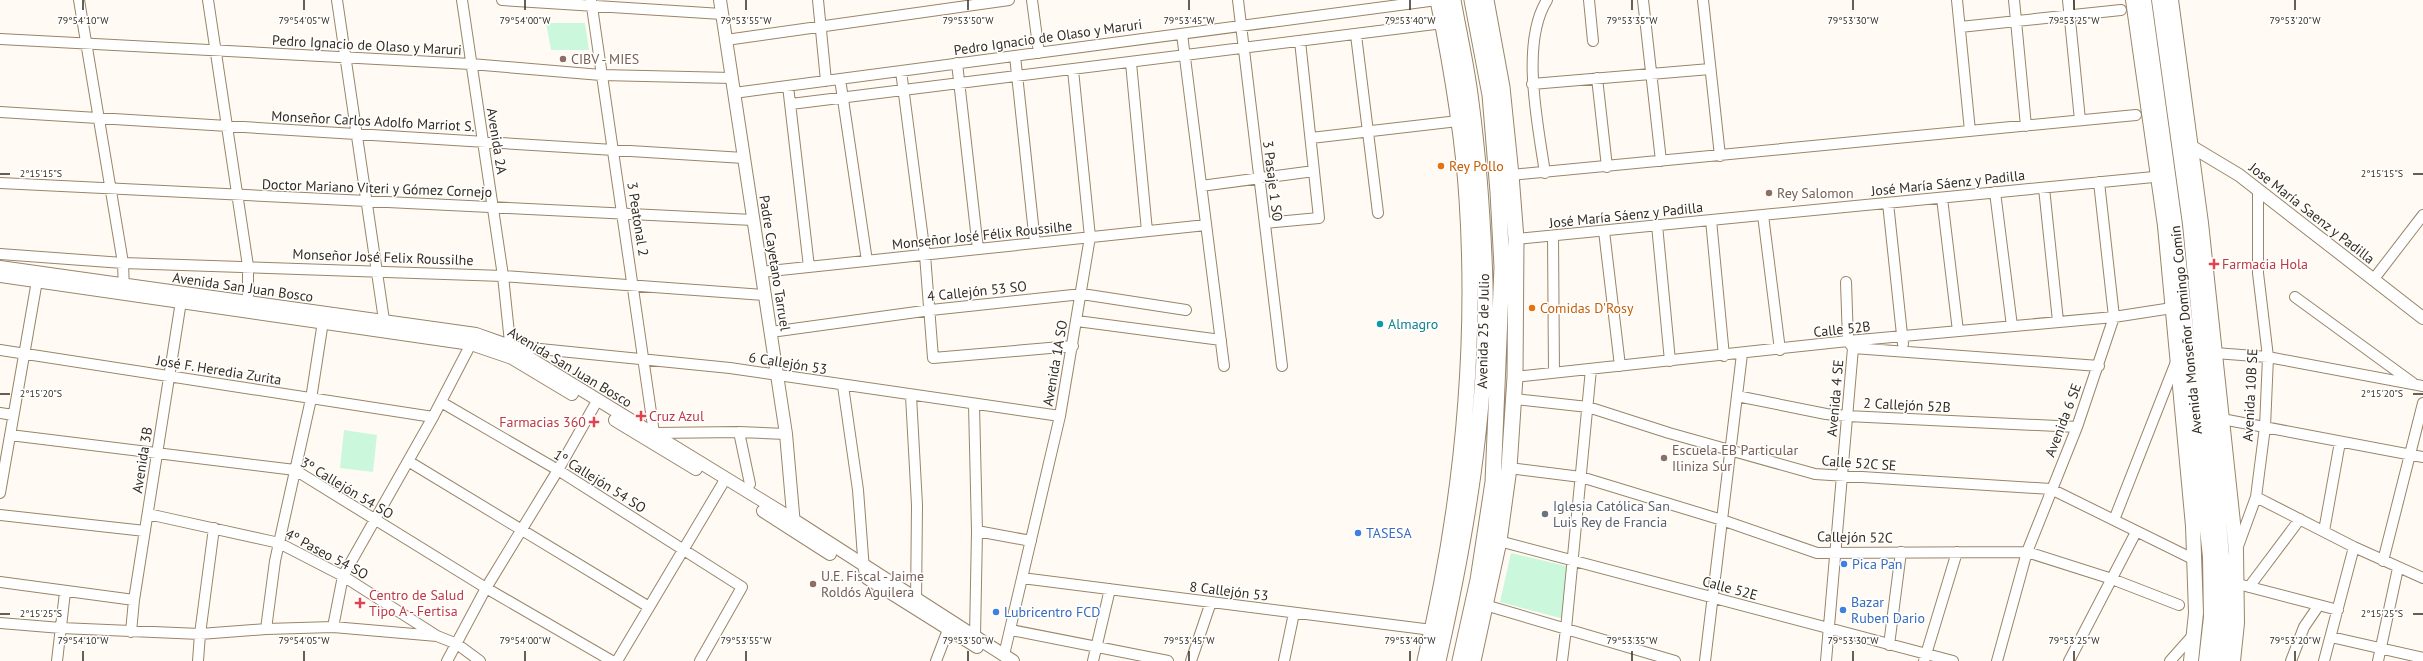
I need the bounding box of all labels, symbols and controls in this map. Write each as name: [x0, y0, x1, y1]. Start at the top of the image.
text: 79°54'10"W: [57, 14, 109, 27]
text: 79°54'05"W: [278, 14, 330, 27]
text: 79°54'00"W: [499, 14, 551, 27]
text: 79°53'55"W: [720, 14, 772, 27]
text: 79°53'50"W: [942, 14, 994, 27]
text: 79°53'45"W: [1163, 14, 1215, 27]
text: 79°53'40"W: [1384, 14, 1436, 27]
text: 79°53'35"W: [1606, 14, 1658, 27]
text: 79°53'30"W: [1827, 14, 1879, 27]
text: 79°53'25"W: [2048, 14, 2100, 27]
text: 79°53'20"W: [2269, 14, 2321, 27]
street label: Pedro Ignacio de Olaso y Maruri: [953, 15, 1143, 59]
street label: Pedro Ignacio de Olaso y Maruri: [272, 31, 462, 59]
place label: CIBV - MIES: [571, 50, 639, 68]
marker: CIBV - MIES: [558, 54, 568, 64]
street label: Monseñor Carlos Adolfo Marriot S.: [271, 107, 475, 135]
street label: Avenida 2A: [483, 107, 511, 176]
street label: 3 Pasaje 1 SO: [1259, 139, 1287, 223]
place label: Rey Pollo: [1449, 157, 1504, 175]
street label: Jose María Saenz y Padilla: [2245, 158, 2378, 268]
marker: Rey Pollo: [1436, 161, 1446, 171]
street label: José María Sáenz y Padilla: [1869, 166, 2026, 200]
text: 2°15'15"S: [20, 167, 62, 180]
text: 2°15'15"S: [2361, 167, 2403, 180]
street label: Doctor Mariano Viteri y Gómez Cornejo: [262, 175, 492, 201]
street label: 3 Peatonal 2: [623, 181, 653, 257]
place label: Rey Salomon: [1777, 184, 1854, 202]
marker: Rey Salomon: [1764, 188, 1774, 198]
street label: Padre Cayetano Tarruel: [755, 194, 795, 332]
street label: José María Sáenz y Padilla: [1547, 198, 1704, 232]
street label: Monseñor José Félix Roussilhe: [891, 217, 1073, 253]
street label: Avenida Monseñor Domingo Comín: [2166, 225, 2206, 435]
street label: Monseñor José Felix Roussilhe: [292, 245, 474, 269]
place label: Farmacia Hola: [2222, 255, 2308, 273]
marker: Farmacia Hola: [2209, 259, 2219, 269]
street label: Avenida San Juan Bosco: [172, 268, 314, 306]
street label: Avenida 25 de Julio: [1473, 273, 1493, 389]
street label: 4 Callejón 53 SO: [926, 277, 1028, 305]
place label: Comidas D'Rosy: [1540, 299, 1634, 317]
marker: Comidas D'Rosy: [1527, 303, 1537, 313]
place label: Almagro: [1388, 315, 1438, 333]
street label: Calle 52B: [1813, 317, 1871, 341]
street label: Avenida 1A SO: [1039, 319, 1071, 407]
marker: Almagro: [1375, 319, 1385, 329]
street label: Avenida San Juan Bosco: [505, 323, 635, 411]
street label: 6 Callejón 53: [747, 348, 829, 378]
street label: Avenida 10B SE: [2239, 348, 2261, 442]
street label: José F. Heredia Zurita: [154, 351, 283, 389]
street label: Avenida 4 SE: [1823, 359, 1847, 437]
street label: Avenida 6 SE: [2041, 381, 2085, 459]
text: 2°15'20"S: [20, 387, 62, 400]
text: 2°15'20"S: [2361, 387, 2403, 400]
street label: 2 Callejón 52B: [1863, 394, 1951, 416]
place label: Cruz Azul: [649, 407, 704, 425]
marker: Cruz Azul: [636, 411, 646, 421]
place label: Farmacias 360: [499, 413, 586, 431]
marker: Farmacias 360: [589, 417, 599, 427]
street label: Avenida 3B: [128, 426, 156, 494]
place label: Escuela EB Particular Iliniza Sur: [1672, 441, 1798, 475]
street label: 1º Callejón 54 SO: [550, 445, 650, 517]
street label: Calle 52C SE: [1821, 451, 1897, 475]
street label: 3º Callejón 54 SO: [297, 453, 397, 523]
marker: Escuela EB Particular Iliniza Sur: [1659, 453, 1669, 463]
place label: Iglesia Católica San Luis Rey de Francia: [1553, 497, 1670, 531]
marker: Iglesia Católica San Luis Rey de Francia: [1540, 509, 1550, 519]
place label: TASESA: [1366, 524, 1412, 542]
street label: 4º Paseo 54 SO: [282, 525, 372, 583]
street label: Callejón 52C: [1817, 527, 1893, 547]
marker: TASESA: [1353, 528, 1363, 538]
place label: Pica Pan: [1852, 555, 1903, 573]
marker: Pica Pan: [1839, 559, 1849, 569]
place label: U.E. Fiscal - Jaime Roldós Aguilera: [821, 567, 924, 601]
street label: Calle 52E: [1700, 572, 1760, 604]
street label: 8 Callejón 53: [1189, 577, 1269, 605]
marker: U.E. Fiscal - Jaime Roldós Aguilera: [808, 579, 818, 589]
place label: Centro de Salud Tipo A - Fertisa: [369, 586, 464, 620]
place label: Bazar Ruben Dario: [1851, 593, 1925, 627]
marker: Centro de Salud Tipo A - Fertisa: [354, 597, 366, 609]
place label: Lubricentro FCD: [1004, 603, 1100, 621]
marker: Bazar Ruben Dario: [1838, 605, 1848, 615]
text: 2°15'25"S: [20, 607, 62, 620]
marker: Lubricentro FCD: [991, 607, 1001, 617]
text: 2°15'25"S: [2361, 607, 2403, 620]
text: 79°54'10"W: [57, 634, 109, 647]
text: 79°54'05"W: [278, 634, 330, 647]
text: 79°54'00"W: [499, 634, 551, 647]
text: 79°53'55"W: [720, 634, 772, 647]
text: 79°53'50"W: [942, 634, 994, 647]
text: 79°53'45"W: [1163, 634, 1215, 647]
text: 79°53'40"W: [1384, 634, 1436, 647]
text: 79°53'35"W: [1606, 634, 1658, 647]
text: 79°53'30"W: [1827, 634, 1879, 647]
text: 79°53'25"W: [2048, 634, 2100, 647]
text: 79°53'20"W: [2269, 634, 2321, 647]

